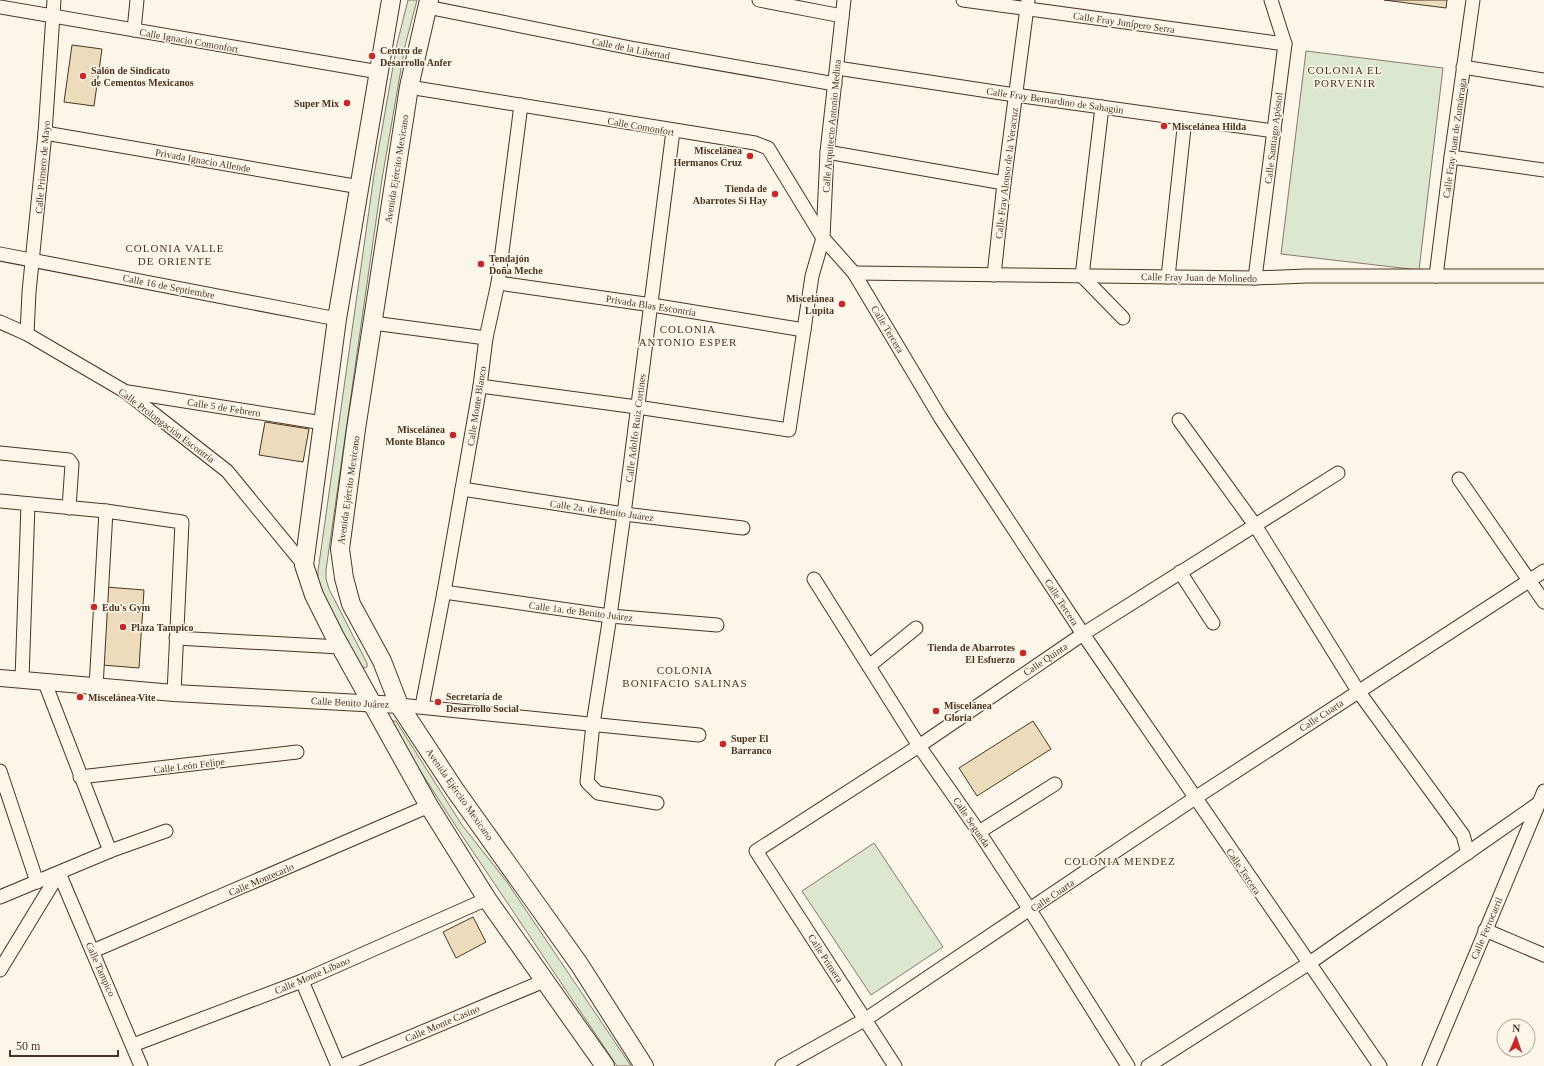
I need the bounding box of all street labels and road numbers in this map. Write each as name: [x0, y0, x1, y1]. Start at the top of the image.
street label: Calle Fray Junípero Serra: [1072, 10, 1176, 35]
street label: Calle Ignacio Comonfort: [139, 26, 239, 55]
street label: Calle de la Libertad: [591, 36, 671, 61]
street label: Calle Arquitecto Antonio Medina: [820, 58, 843, 193]
street label: Calle Fray Juan de Zumárraga: [1441, 77, 1468, 199]
street label: Calle Fray Bernardino de Sahagún: [986, 85, 1124, 116]
street label: Calle Santiago Apóstol: [1262, 91, 1285, 184]
street label: Calle Fray Alonso de la Veracruz: [993, 106, 1020, 239]
street label: Avenida Ejército Mexicano: [382, 114, 411, 224]
street label: Calle Comonfort: [607, 115, 675, 138]
street label: Calle Primero de Mayo: [33, 120, 52, 214]
street label: Privada Ignacio Allende: [154, 147, 252, 174]
street label: Calle Fray Juan de Molinedo: [1141, 271, 1257, 284]
street label: Calle 16 de Septiembre: [122, 272, 216, 301]
street label: Privada Blas Escontría: [605, 293, 697, 318]
street label: Calle Tercera: [869, 304, 906, 355]
street label: Calle Monte Blanco: [465, 365, 488, 447]
street label: Calle Adolfo Ruiz Cortines: [623, 373, 648, 483]
street label: Calle Prolongación Escontría: [117, 386, 217, 465]
street label: Calle 5 de Febrero: [186, 396, 261, 419]
street label: Avenida Ejército Mexicano: [335, 435, 362, 545]
street label: Calle 2a. de Benito Juárez: [549, 498, 655, 523]
street label: Calle Tercera: [1042, 577, 1081, 628]
street label: Calle 1a. de Benito Juárez: [528, 600, 634, 623]
street label: Calle Quinta: [1021, 640, 1070, 678]
street label: Calle Benito Juárez: [311, 695, 390, 710]
street label: Calle Cuarta: [1297, 697, 1346, 734]
street label: Avenida Ejército Mexicano: [424, 746, 496, 842]
street label: Calle León Felipe: [153, 756, 226, 775]
street label: Calle Segunda: [951, 795, 993, 850]
street label: Calle Tercera: [1224, 846, 1263, 897]
street label: Calle Montecarlo: [227, 861, 295, 898]
street label: Calle Cuarta: [1028, 876, 1077, 914]
street label: Calle Ferrocarril: [1468, 895, 1505, 961]
street label: Calle Primera: [806, 932, 846, 985]
street label: Calle Tampico: [84, 940, 117, 998]
street label: Calle Monte Líbano: [273, 955, 351, 996]
street label: Calle Monte Casino: [403, 1003, 481, 1044]

